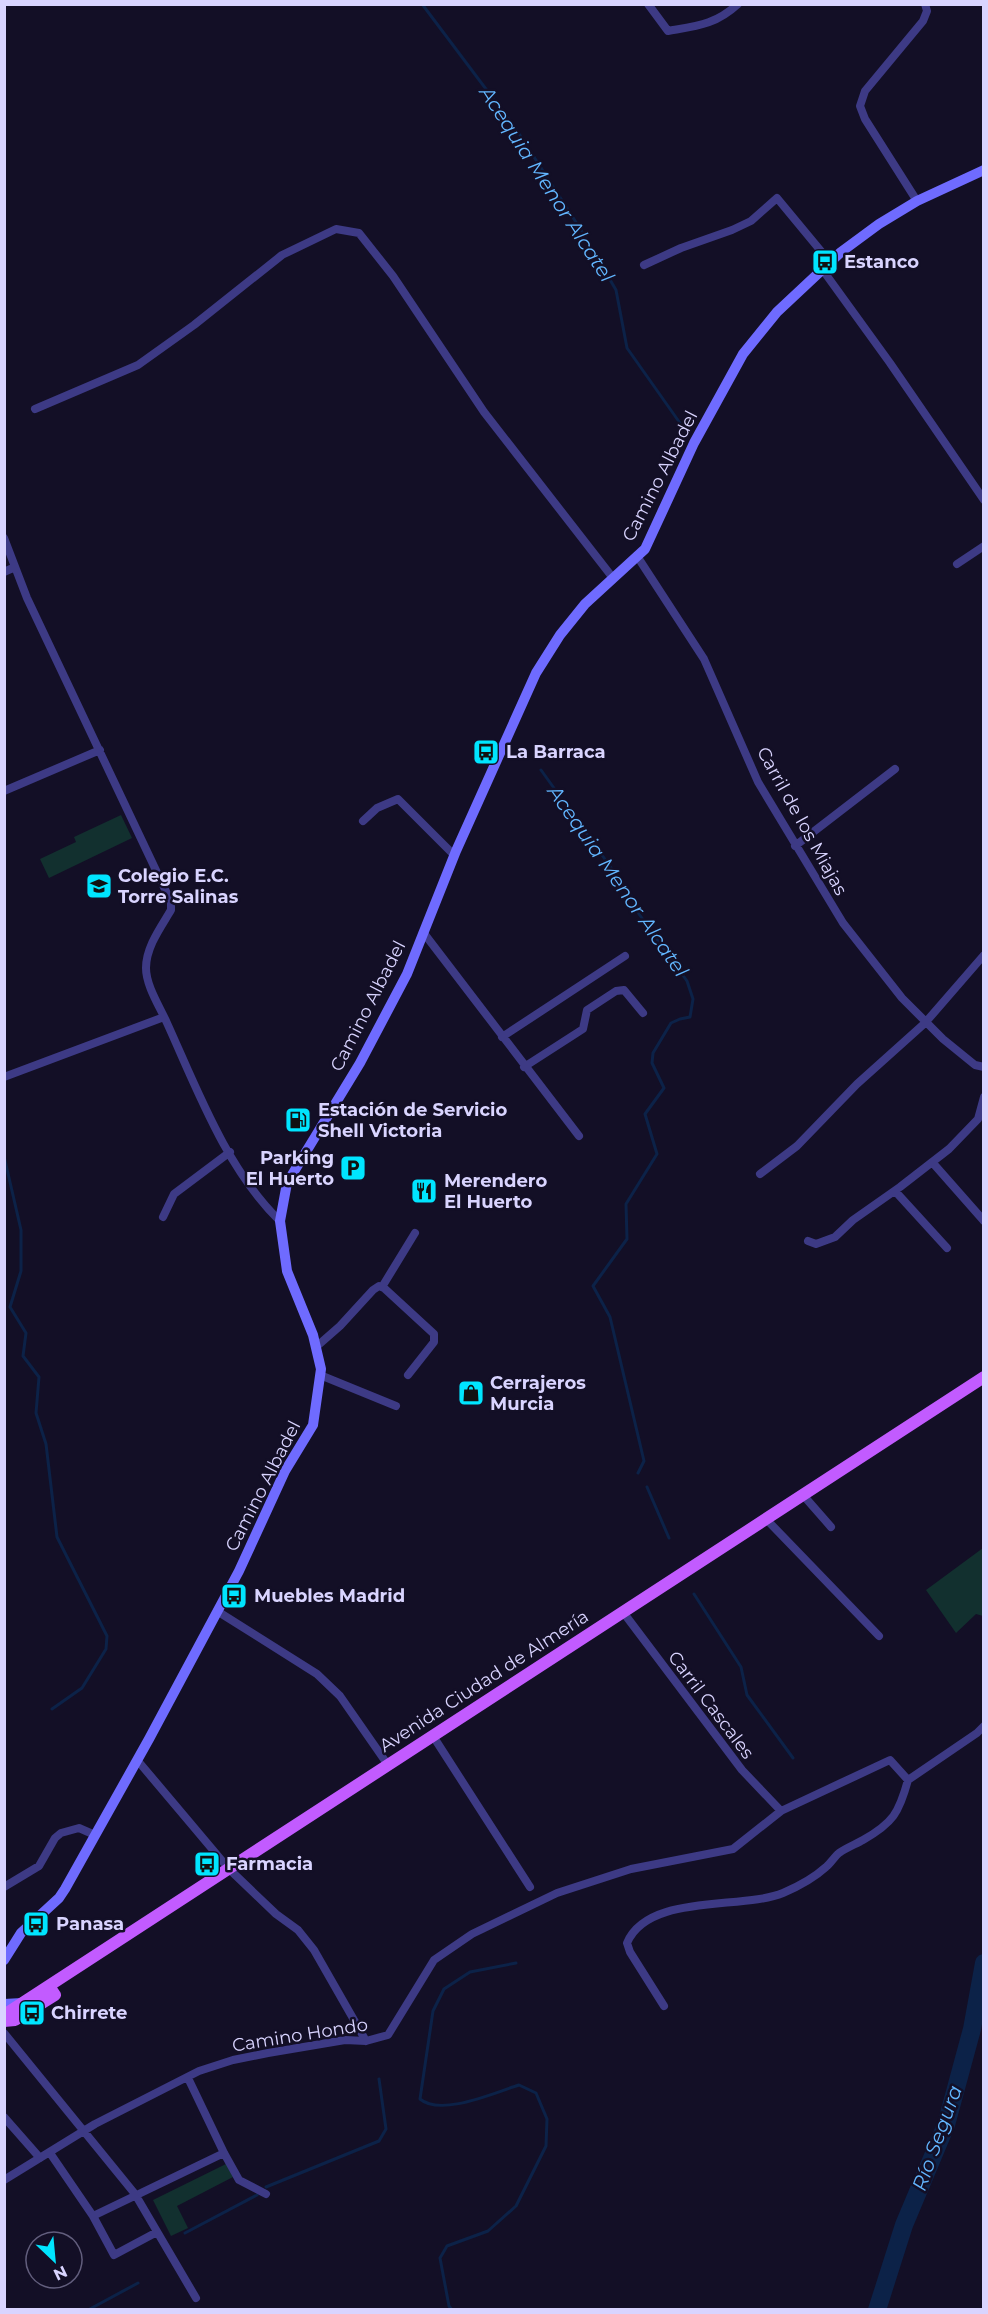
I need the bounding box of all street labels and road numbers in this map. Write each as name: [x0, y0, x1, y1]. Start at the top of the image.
street label: Camino Albadel: [618, 407, 702, 545]
street label: Carril de los Miajas: [752, 743, 852, 899]
street label: Camino Albadel: [326, 937, 410, 1075]
street label: Camino Albadel: [221, 1417, 305, 1555]
street label: Avenida Ciudad de Almería: [375, 1605, 593, 1757]
street label: Carril Cascales: [663, 1647, 759, 1763]
street label: Camino Hondo: [231, 2013, 369, 2057]

